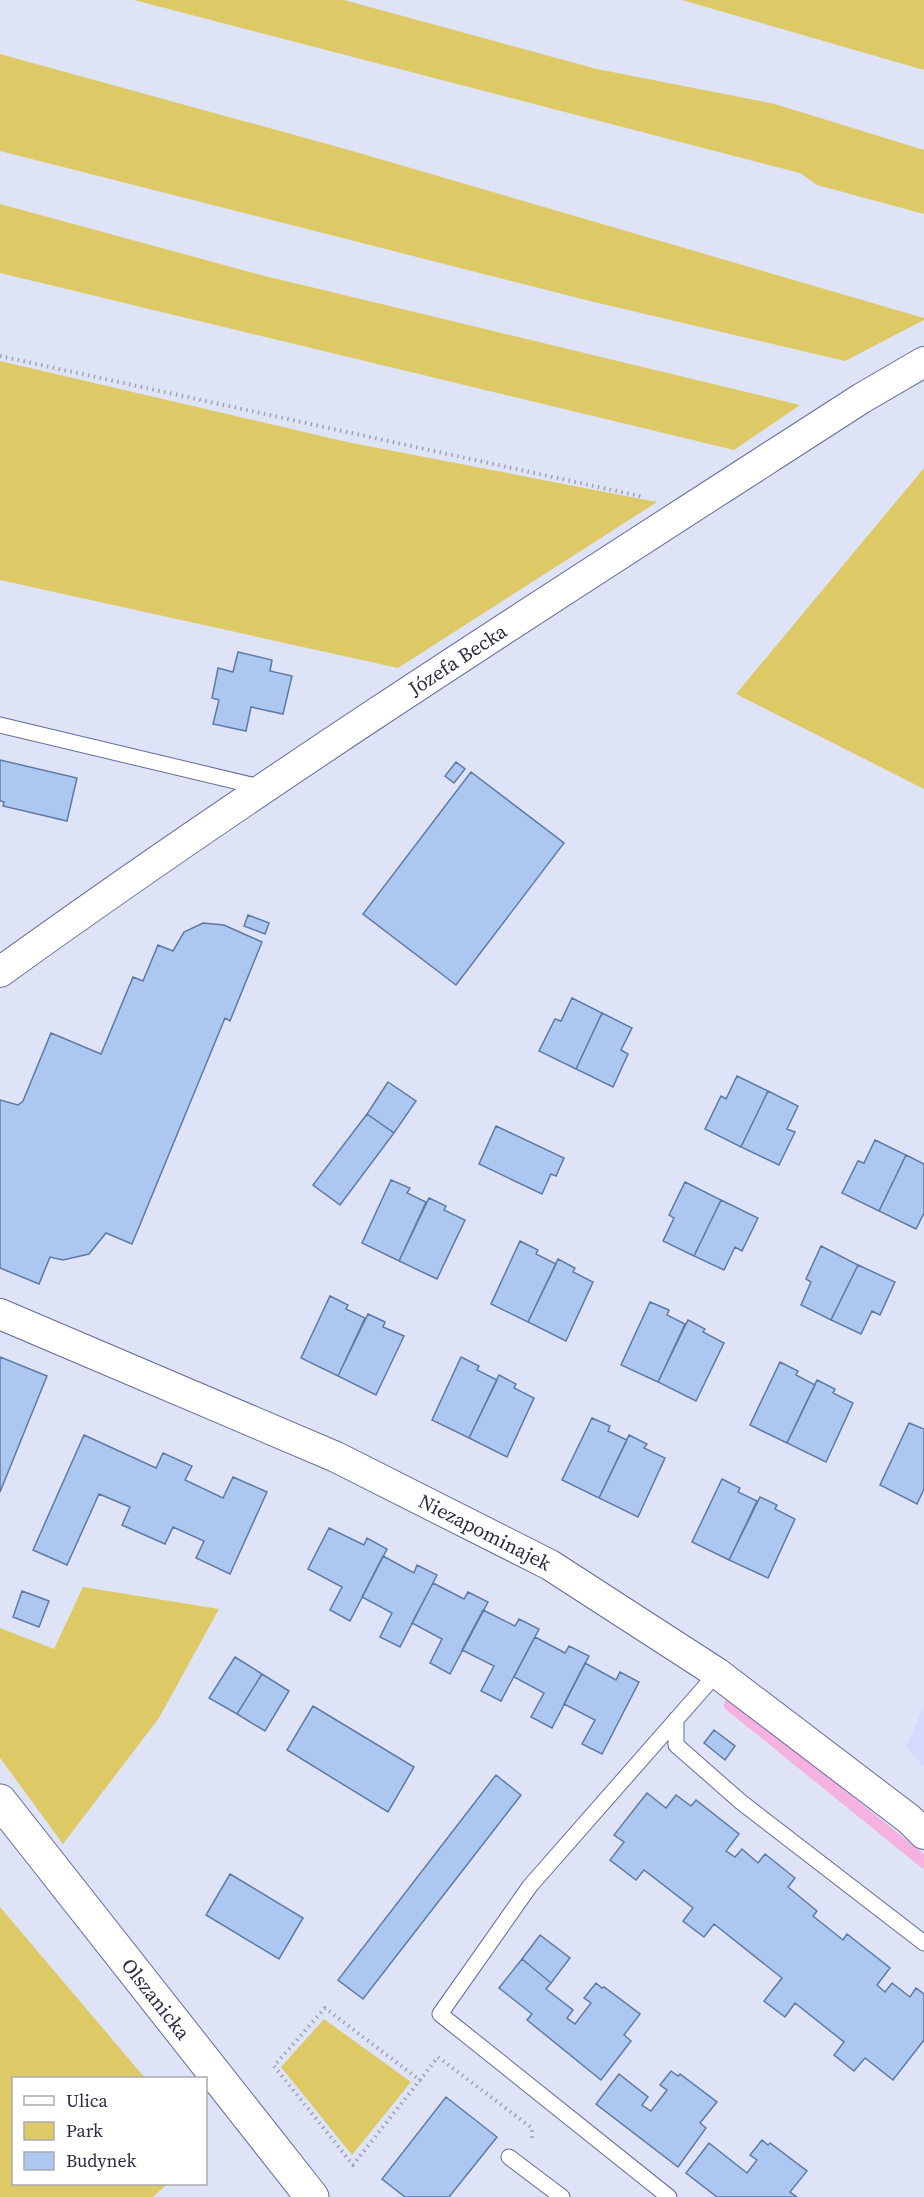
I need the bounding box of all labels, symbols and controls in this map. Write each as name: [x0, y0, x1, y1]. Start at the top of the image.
street label: Józefa Becka: [402, 617, 513, 703]
street label: Niezapominajek: [414, 1487, 556, 1577]
street label: Olszanicka: [115, 1952, 197, 2046]
legend: [12, 2077, 207, 2185]
text: Ulica: [66, 2088, 109, 2113]
text: Park: [66, 2118, 103, 2143]
text: Budynek: [66, 2148, 136, 2173]

